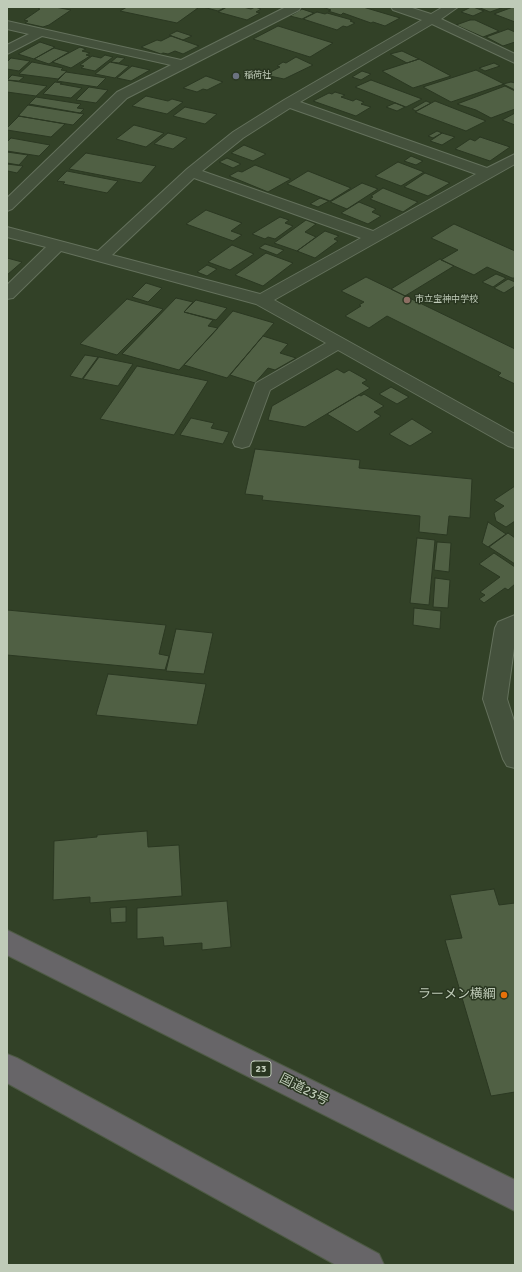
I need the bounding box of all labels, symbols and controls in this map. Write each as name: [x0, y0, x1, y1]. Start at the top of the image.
marker: 稲荷社: [231, 71, 241, 81]
place label: 稲荷社: [244, 71, 271, 81]
marker: 市立宝神中学校: [402, 295, 412, 305]
place label: 市立宝神中学校: [415, 295, 478, 305]
place label: ラーメン横綱: [418, 987, 496, 1003]
marker: ラーメン横綱: [499, 990, 509, 1000]
road number: 23: [251, 1061, 271, 1077]
street label: 国道23号: [277, 1071, 331, 1109]

